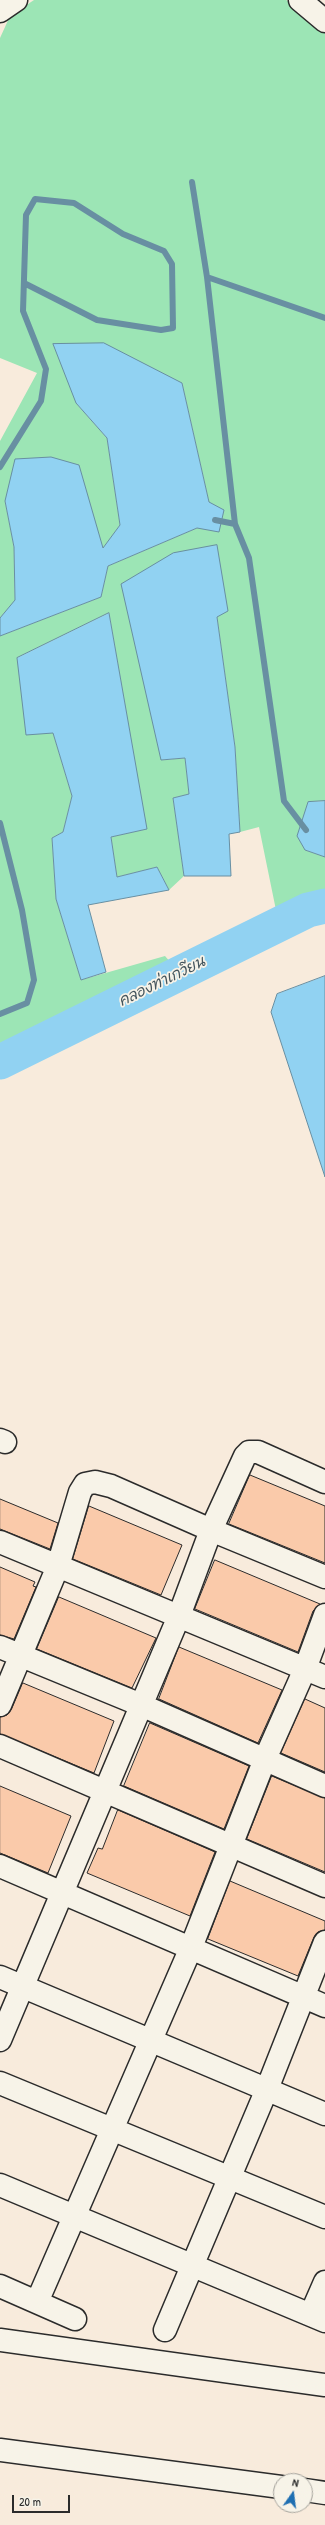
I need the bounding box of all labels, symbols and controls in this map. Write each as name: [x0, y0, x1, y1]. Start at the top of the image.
water label: คลองท่าเกวียน: [116, 953, 208, 1011]
north arrow: [273, 2473, 313, 2513]
text: N: [291, 2475, 300, 2490]
scale bar: [14, 2487, 72, 2513]
text: 20 m: [19, 2493, 41, 2510]

